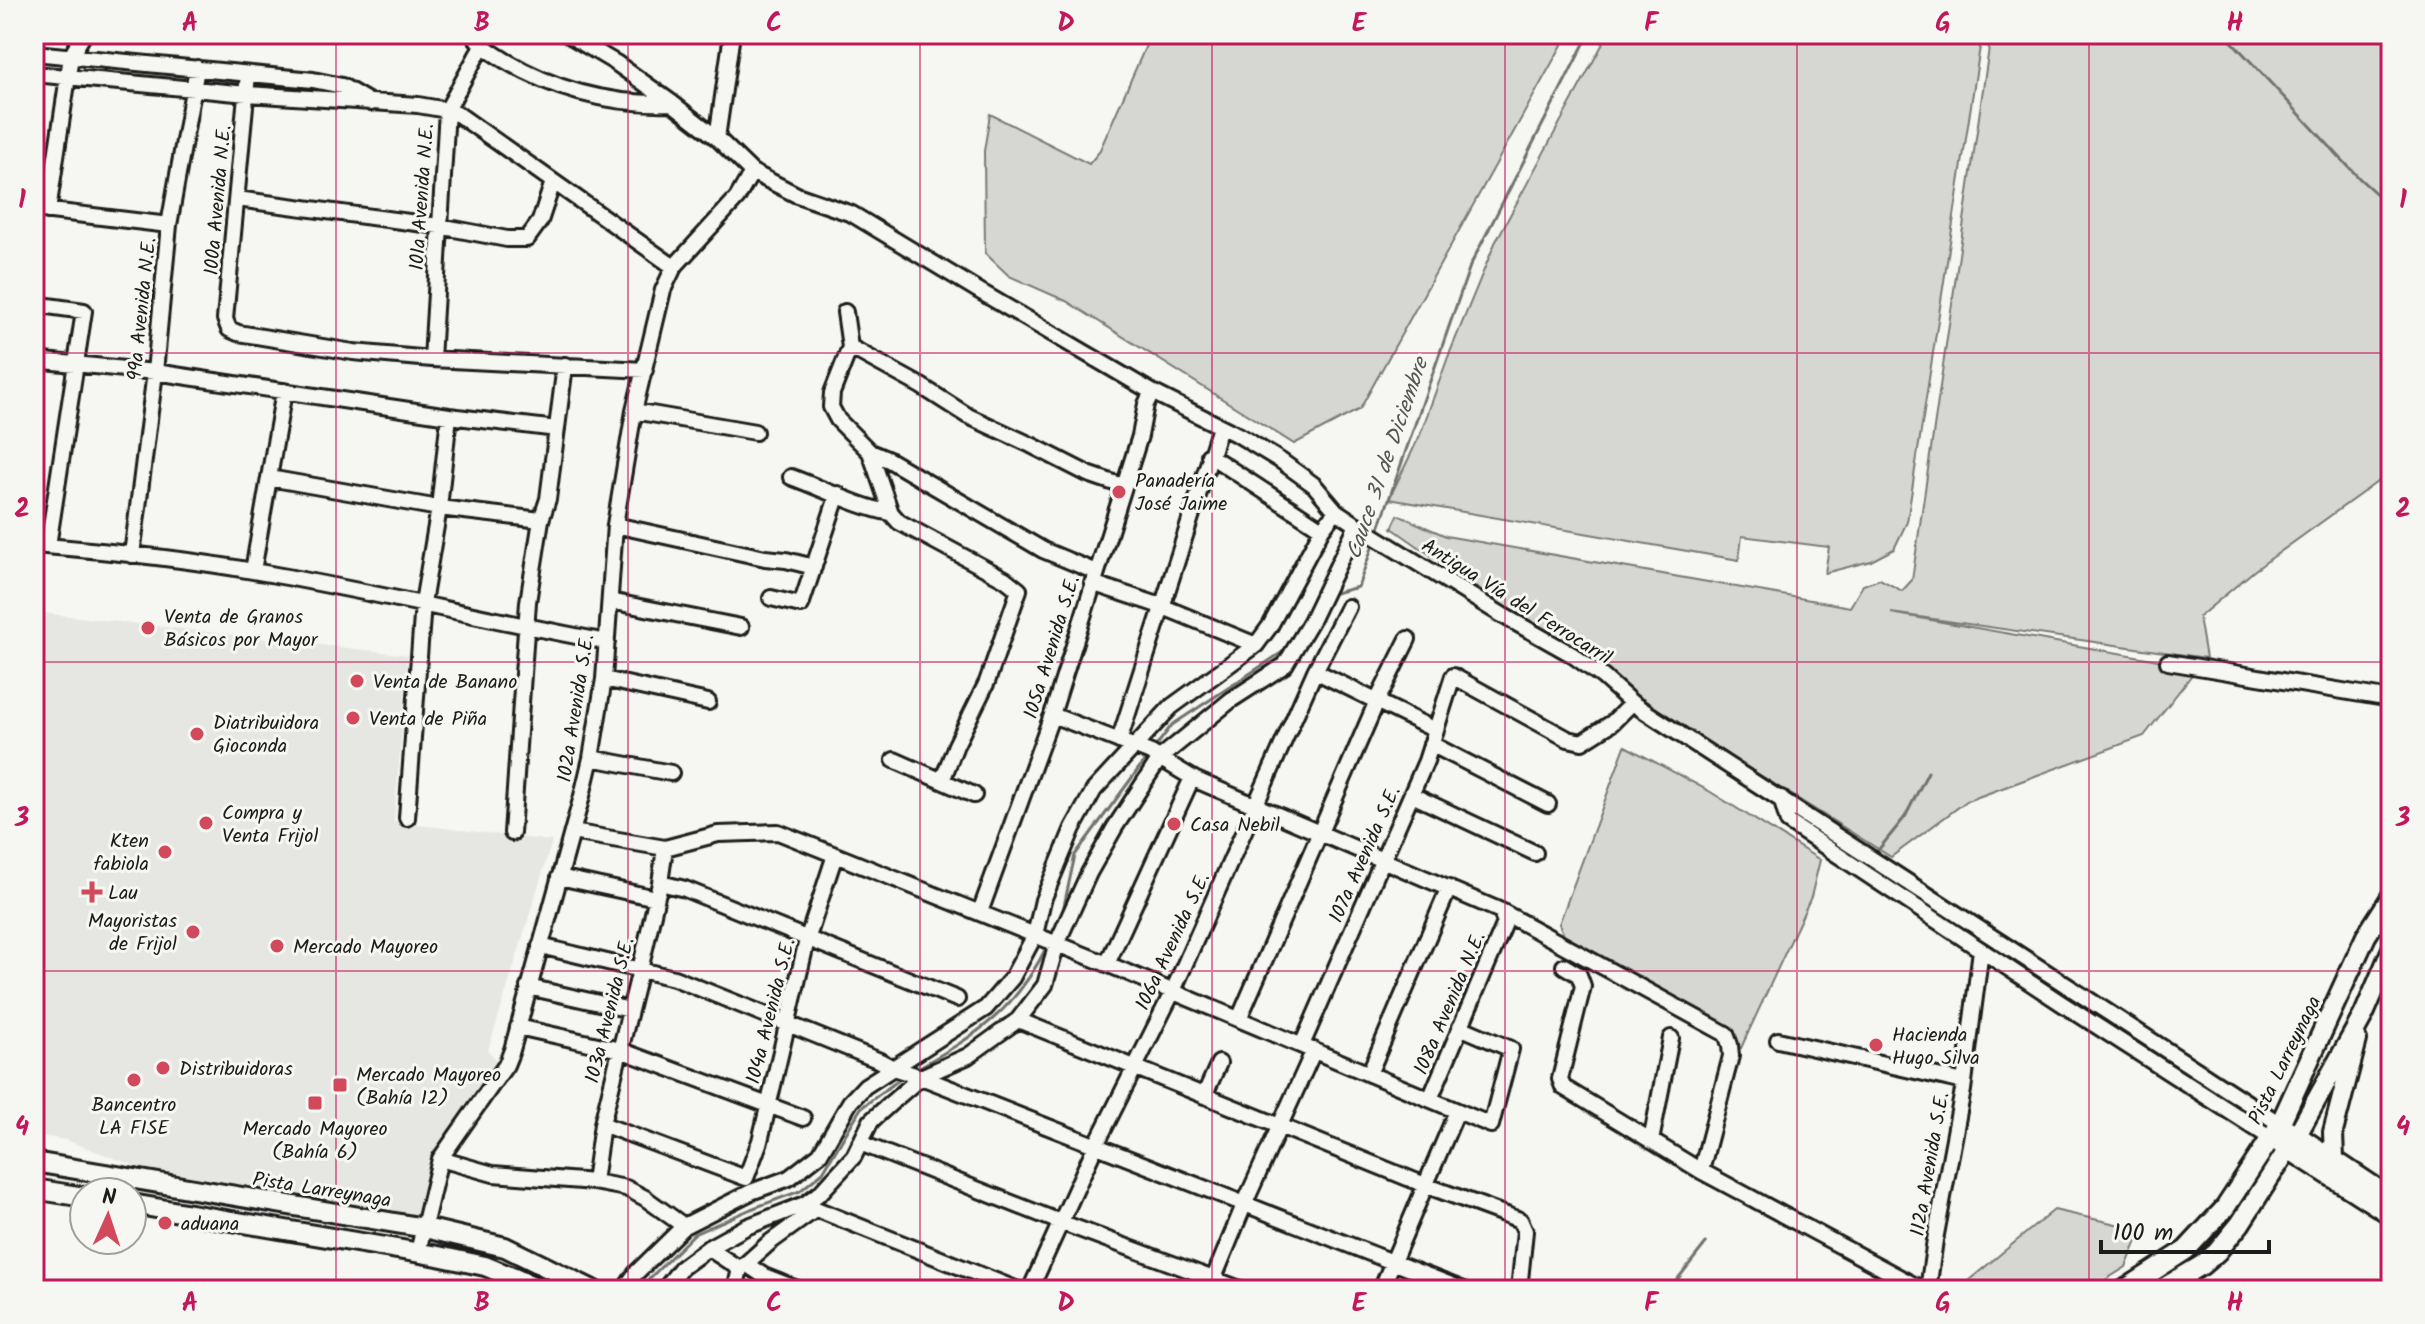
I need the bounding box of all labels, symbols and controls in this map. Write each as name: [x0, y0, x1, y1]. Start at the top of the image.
text: A: [182, 3, 198, 45]
text: B: [474, 3, 490, 45]
text: C: [766, 3, 782, 45]
text: D: [1057, 3, 1075, 45]
text: E: [1352, 3, 1368, 45]
text: F: [1644, 3, 1660, 45]
text: G: [1935, 3, 1951, 45]
text: H: [2227, 3, 2244, 45]
street label: 101a Avenida N.E.: [402, 123, 444, 272]
street label: 100a Avenida N.E.: [196, 124, 242, 277]
text: 1: [18, 180, 26, 222]
text: 1: [2399, 180, 2407, 222]
street label: 99a Avenida N.E.: [120, 236, 166, 383]
water label: Cauce 31 de Diciembre: [1337, 351, 1440, 564]
place label: Panadería José Jaime: [1135, 466, 1227, 521]
marker: Panadería José Jaime: [1110, 483, 1128, 501]
text: 2: [14, 489, 30, 531]
text: 2: [2395, 489, 2411, 531]
street label: Antigua Vía del Ferrocarril: [1414, 531, 1618, 674]
street label: 105a Avenida S.E.: [1016, 572, 1090, 723]
place label: Venta de Granos Básicos por Mayor: [164, 602, 319, 657]
marker: Venta de Granos Básicos por Mayor: [139, 619, 157, 637]
street label: 102a Avenida S.E.: [549, 632, 604, 785]
place label: Venta de Banano: [373, 667, 517, 699]
marker: Venta de Banano: [348, 672, 366, 690]
place label: Venta de Piña: [369, 704, 487, 736]
place label: Diatribuidora Gioconda: [213, 708, 319, 763]
marker: Venta de Piña: [344, 709, 362, 727]
marker: Diatribuidora Gioconda: [188, 725, 206, 743]
street label: 107a Avenida S.E.: [1321, 781, 1410, 929]
text: 3: [14, 798, 29, 840]
place label: Compra y Venta Frijol: [222, 798, 318, 853]
text: 3: [2395, 798, 2410, 840]
place label: Casa Nebil: [1190, 810, 1280, 842]
marker: Compra y Venta Frijol: [197, 814, 215, 832]
marker: Casa Nebil: [1165, 815, 1183, 833]
place label: Kten fabiola: [94, 826, 149, 881]
marker: Kten fabiola: [156, 843, 174, 861]
street label: 106a Avenida S.E.: [1128, 868, 1220, 1016]
place label: Lau: [108, 878, 138, 910]
marker: Lau: [83, 883, 101, 901]
place label: Mayoristas de Frijol: [88, 906, 177, 961]
marker: Mayoristas de Frijol: [184, 923, 202, 941]
street label: 108a Avenida N.E.: [1406, 927, 1495, 1080]
place label: Mercado Mayoreo: [293, 932, 438, 964]
street label: 103a Avenida S.E.: [577, 934, 645, 1087]
street label: 104a Avenida S.E.: [738, 935, 805, 1088]
marker: Mercado Mayoreo: [268, 937, 286, 955]
street label: Pista Larreynaga: [2241, 991, 2331, 1131]
place label: Hacienda Hugo Silva: [1892, 1020, 1980, 1075]
marker: Hacienda Hugo Silva: [1867, 1036, 1885, 1054]
place label: Distribuidoras: [179, 1054, 293, 1086]
marker: Distribuidoras: [154, 1059, 172, 1077]
place label: Mercado Mayoreo (Bahía 12): [356, 1060, 501, 1115]
marker: Bancentro LA FISE: [125, 1071, 143, 1089]
marker: Mercado Mayoreo (Bahía 12): [331, 1076, 349, 1094]
place label: Bancentro LA FISE: [92, 1090, 176, 1145]
street label: 112a Avenida S.E.: [1903, 1090, 1959, 1239]
marker: Mercado Mayoreo (Bahía 6): [306, 1094, 324, 1112]
text: 4: [15, 1107, 29, 1149]
text: 4: [2396, 1107, 2410, 1149]
place label: Mercado Mayoreo (Bahía 6): [242, 1114, 388, 1169]
street label: Pista Larreynaga: [250, 1164, 393, 1218]
north arrow: [68, 1176, 148, 1256]
text: N: [101, 1181, 117, 1216]
scale bar: [2101, 1204, 2269, 1254]
place label: aduana: [181, 1209, 239, 1241]
marker: aduana: [156, 1214, 174, 1232]
text: 100 m: [2113, 1214, 2173, 1253]
text: A: [182, 1283, 198, 1324]
text: B: [474, 1283, 490, 1324]
text: C: [766, 1283, 782, 1324]
text: D: [1057, 1283, 1075, 1324]
text: E: [1352, 1283, 1368, 1324]
text: F: [1644, 1283, 1660, 1324]
text: G: [1935, 1283, 1951, 1324]
text: H: [2227, 1283, 2244, 1324]

